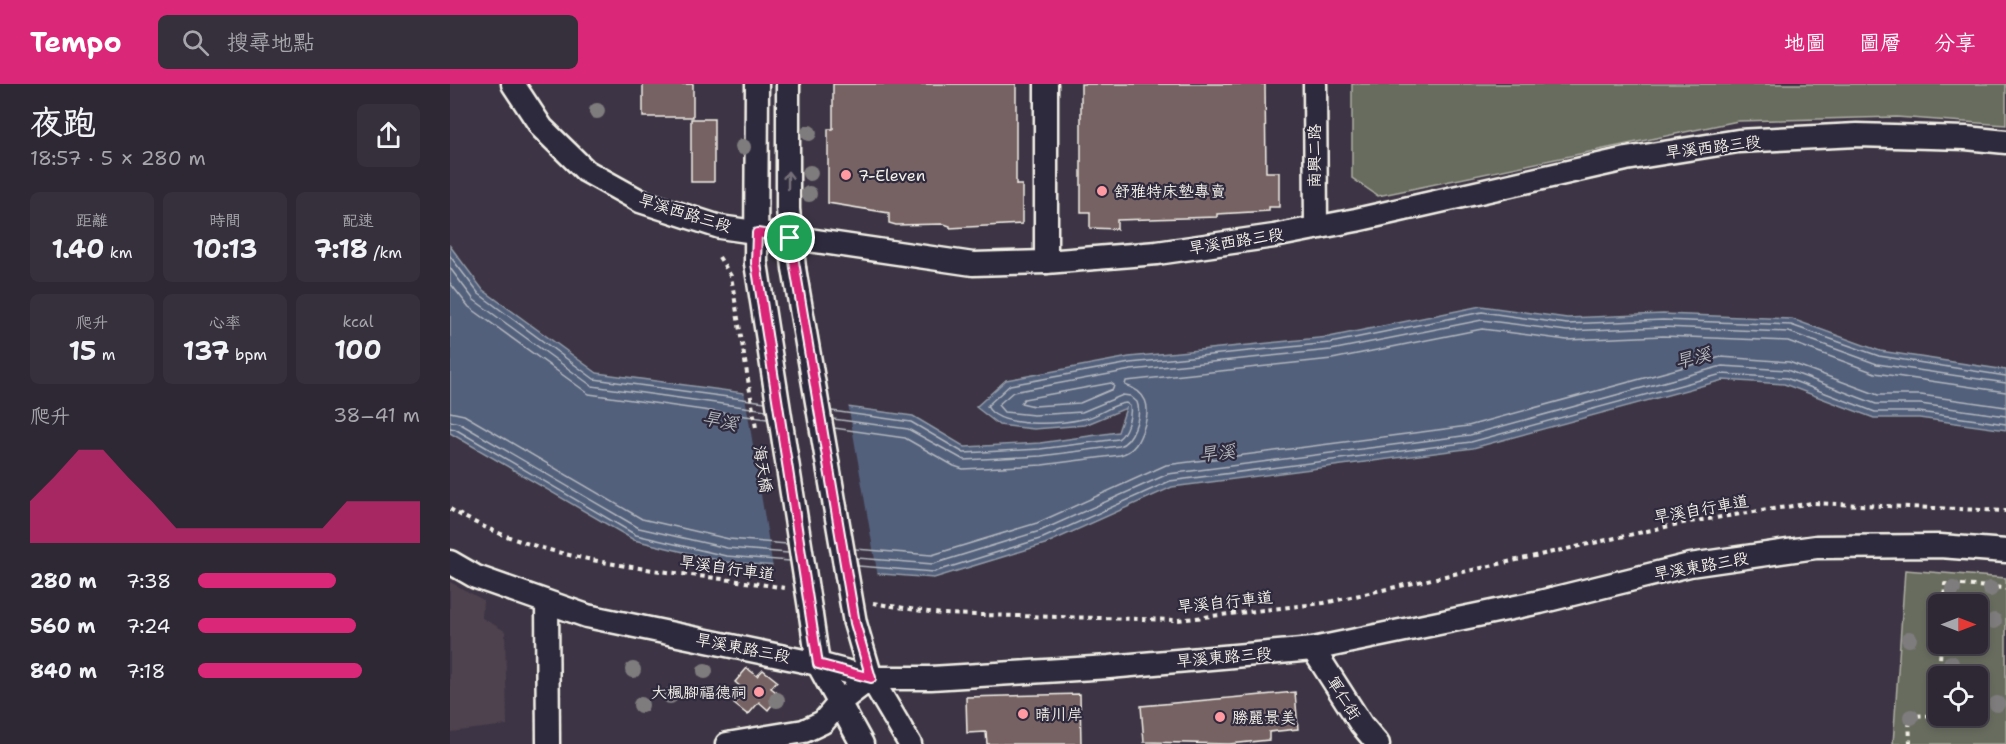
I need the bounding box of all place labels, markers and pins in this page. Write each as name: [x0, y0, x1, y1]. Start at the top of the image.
place label: 7-Eleven: [858, 165, 926, 186]
marker: 7-Eleven: [839, 168, 853, 182]
place label: 舒雅特床墊專賣: [1114, 181, 1226, 202]
marker: 舒雅特床墊專賣: [1095, 184, 1109, 198]
pin: [764, 212, 815, 263]
place label: 大楓腳福德祠: [651, 682, 747, 703]
marker: 大楓腳福德祠: [752, 685, 766, 699]
place label: 晴川岸: [1035, 704, 1083, 725]
marker: 晴川岸: [1016, 707, 1030, 721]
place label: 勝麗景美: [1232, 707, 1296, 728]
marker: 勝麗景美: [1213, 710, 1227, 724]

